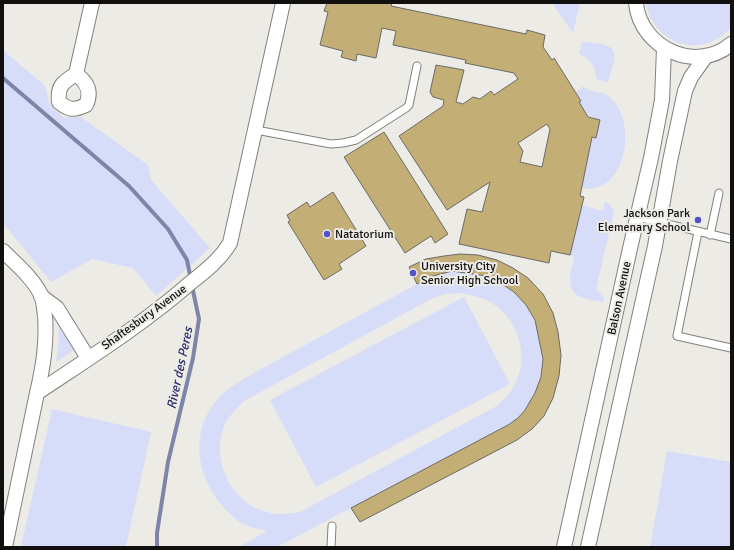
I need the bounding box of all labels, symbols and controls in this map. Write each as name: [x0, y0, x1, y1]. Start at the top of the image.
place label: Jackson Park Elemenary School: [598, 206, 690, 235]
marker: Jackson Park Elemenary School: [693, 215, 703, 225]
place label: Natatorium: [335, 227, 394, 242]
marker: Natatorium: [322, 229, 332, 239]
place label: University City Senior High School: [421, 259, 519, 288]
street label: Balson Avenue: [604, 260, 635, 336]
marker: University City Senior High School: [408, 268, 418, 278]
street label: Shaftesbury Avenue: [99, 281, 190, 353]
water label: River des Peres: [163, 325, 197, 411]

